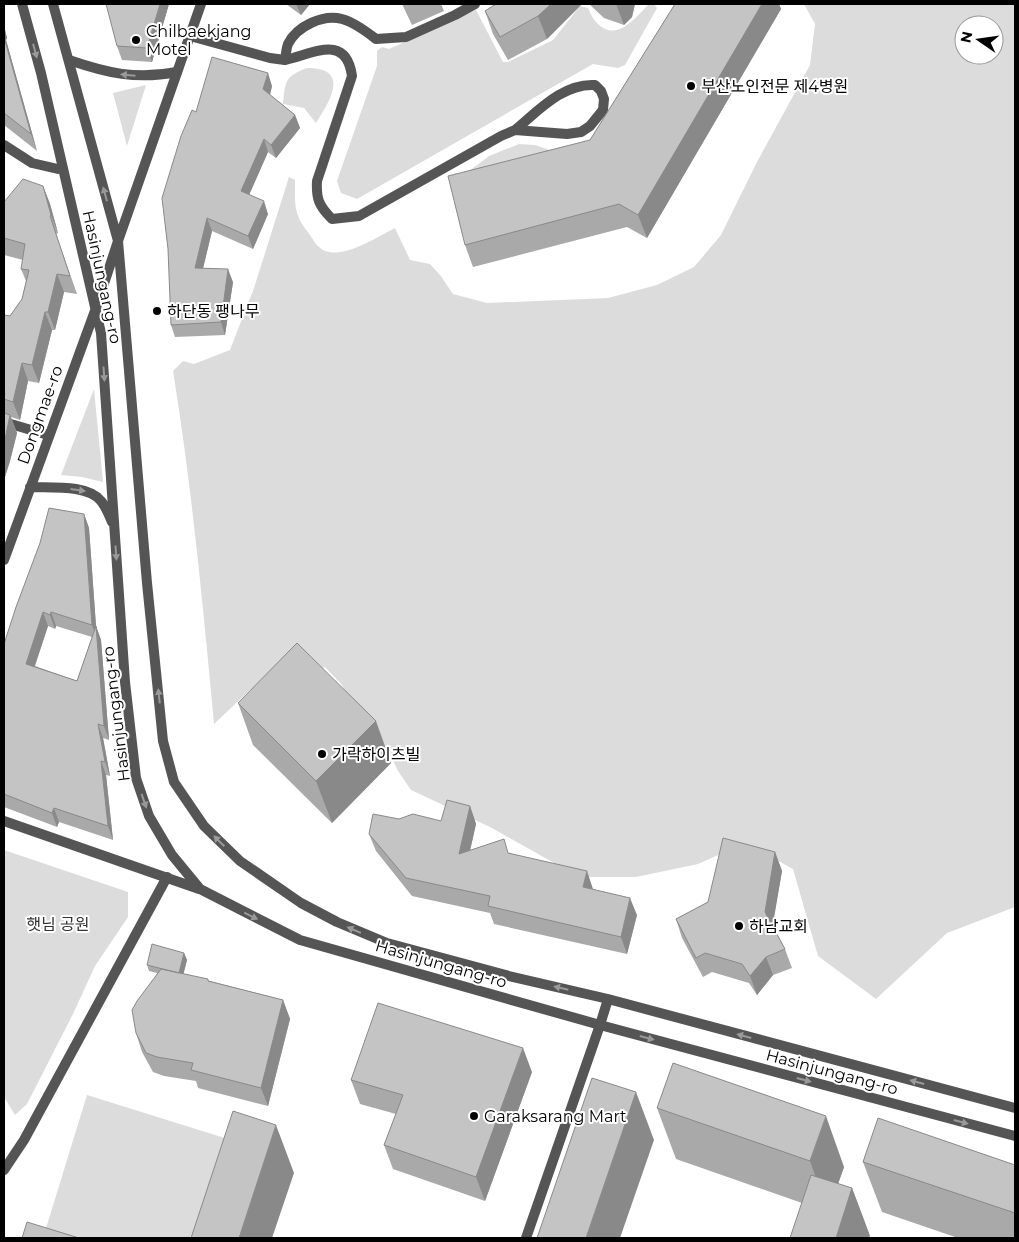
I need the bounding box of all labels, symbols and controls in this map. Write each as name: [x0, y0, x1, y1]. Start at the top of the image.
north arrow: [954, 15, 1004, 65]
place label: Chilbaekjang Motel: [146, 22, 252, 59]
text: N: [956, 30, 976, 45]
marker: Chilbaekjang Motel: [130, 34, 142, 46]
one-way arrow: [31, 43, 39, 58]
one-way arrow: [120, 71, 136, 79]
place label: 부산노인전문 제4병원: [701, 77, 848, 96]
marker: 부산노인전문 제4병원: [685, 80, 697, 92]
one-way arrow: [101, 186, 109, 201]
street label: Hasinjungang-ro: [79, 209, 125, 345]
place label: 하단동 팽나무: [167, 302, 260, 321]
marker: 하단동 팽나무: [151, 305, 163, 317]
street label: Dongmae-ro: [13, 363, 67, 467]
one-way arrow: [101, 366, 109, 382]
one-way arrow: [71, 486, 87, 494]
one-way arrow: [113, 546, 121, 562]
street label: Hasinjungang-ro: [98, 645, 134, 783]
one-way arrow: [155, 688, 163, 704]
place label: 가락하이츠빌: [332, 745, 420, 764]
marker: 가락하이츠빌: [316, 748, 328, 760]
one-way arrow: [140, 794, 148, 809]
one-way arrow: [213, 835, 225, 847]
one-way arrow: [244, 912, 258, 920]
park label: 햇님 공원: [26, 915, 90, 934]
place label: 하남교회: [749, 917, 808, 936]
marker: 하남교회: [733, 920, 745, 932]
one-way arrow: [347, 925, 361, 933]
street label: Hasinjungang-ro: [373, 936, 509, 992]
one-way arrow: [553, 984, 568, 992]
one-way arrow: [736, 1031, 751, 1039]
one-way arrow: [640, 1034, 655, 1042]
street label: Hasinjungang-ro: [764, 1045, 900, 1099]
one-way arrow: [797, 1076, 812, 1084]
one-way arrow: [910, 1078, 925, 1086]
place label: Garaksarang Mart: [484, 1107, 627, 1126]
marker: Garaksarang Mart: [468, 1110, 480, 1122]
one-way arrow: [954, 1118, 969, 1126]

